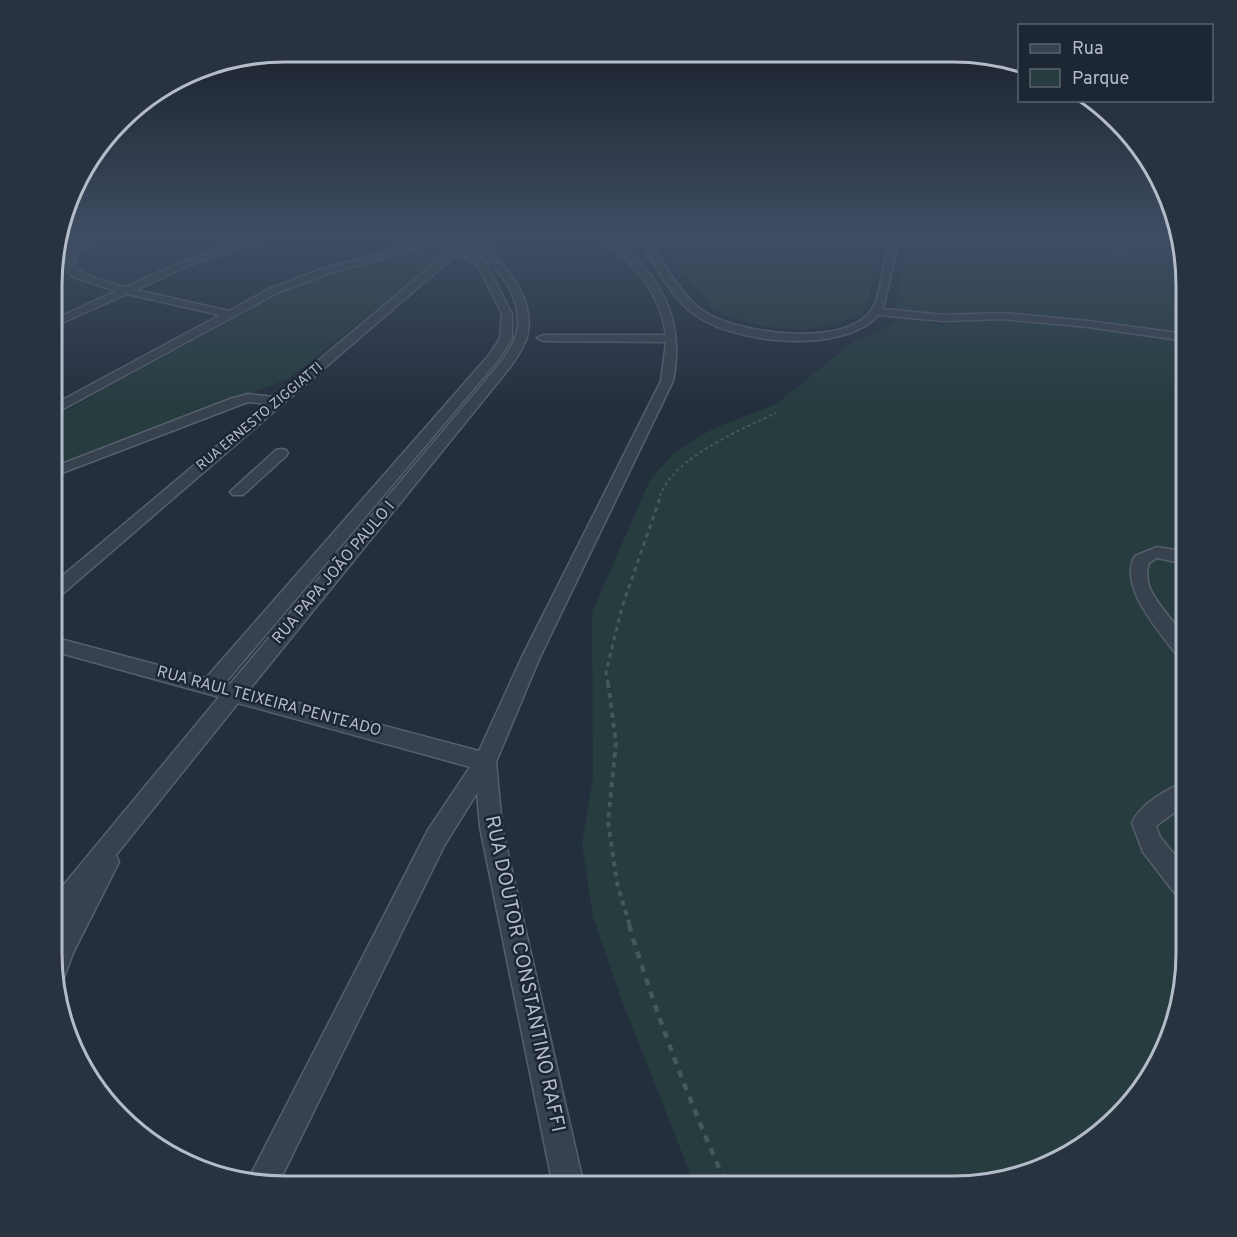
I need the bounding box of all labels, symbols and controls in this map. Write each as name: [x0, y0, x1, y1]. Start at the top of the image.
legend: [1018, 24, 1213, 102]
text: Rua: [1072, 38, 1103, 61]
text: Parque: [1072, 68, 1129, 91]
street label: RUA ERNESTO ZIGGIATTI: [193, 359, 327, 475]
street label: RUA PAPA JOÃO PAULO I: [266, 495, 400, 649]
street label: RUA RAUL TEIXEIRA PENTEADO: [154, 662, 384, 742]
street label: RUA DOUTOR CONSTANTINO RAFFI: [478, 813, 570, 1135]

